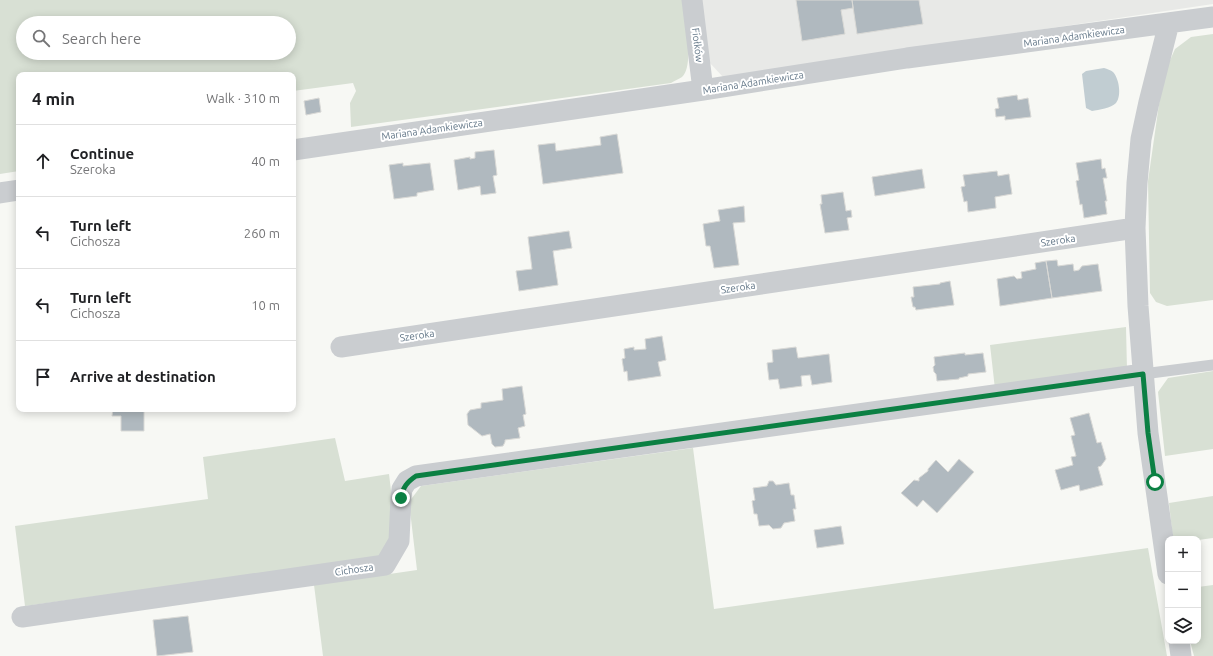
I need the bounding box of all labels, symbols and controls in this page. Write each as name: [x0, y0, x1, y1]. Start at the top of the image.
search box: [16, 16, 296, 60]
street label: Mariana Adamkiewicza: [1023, 24, 1125, 49]
icon: search: [30, 27, 52, 49]
street label: Fiołków: [690, 27, 705, 63]
text: Search here: [62, 30, 141, 47]
street label: Mariana Adamkiewicza: [702, 69, 804, 96]
text: 4 min: [32, 89, 75, 108]
text: Walk · 310 m: [206, 91, 280, 105]
street label: Mariana Adamkiewicza: [381, 117, 483, 142]
text: Continue: [70, 145, 134, 162]
icon: ahead: [32, 150, 54, 172]
text: 40 m: [251, 154, 280, 168]
text: Szeroka: [70, 162, 116, 176]
text: Turn left: [70, 217, 131, 234]
icon: left: [32, 222, 54, 244]
text: 260 m: [244, 226, 280, 240]
street label: Szeroka: [1040, 233, 1076, 248]
text: Cichosza: [70, 234, 120, 248]
street label: Szeroka: [720, 280, 756, 295]
text: Turn left: [70, 289, 131, 306]
icon: left: [32, 294, 54, 316]
text: 10 m: [251, 298, 280, 312]
text: Cichosza: [70, 306, 120, 320]
street label: Szeroka: [399, 328, 435, 343]
icon: arrive: [32, 366, 54, 388]
text: Arrive at destination: [70, 368, 216, 385]
route start: [1146, 473, 1164, 491]
route end: [392, 489, 410, 507]
map controls: [1165, 536, 1201, 644]
button: +: [1165, 536, 1201, 572]
street label: Cichosza: [334, 561, 374, 578]
button: −: [1165, 572, 1201, 608]
button: layers: [1165, 608, 1201, 644]

